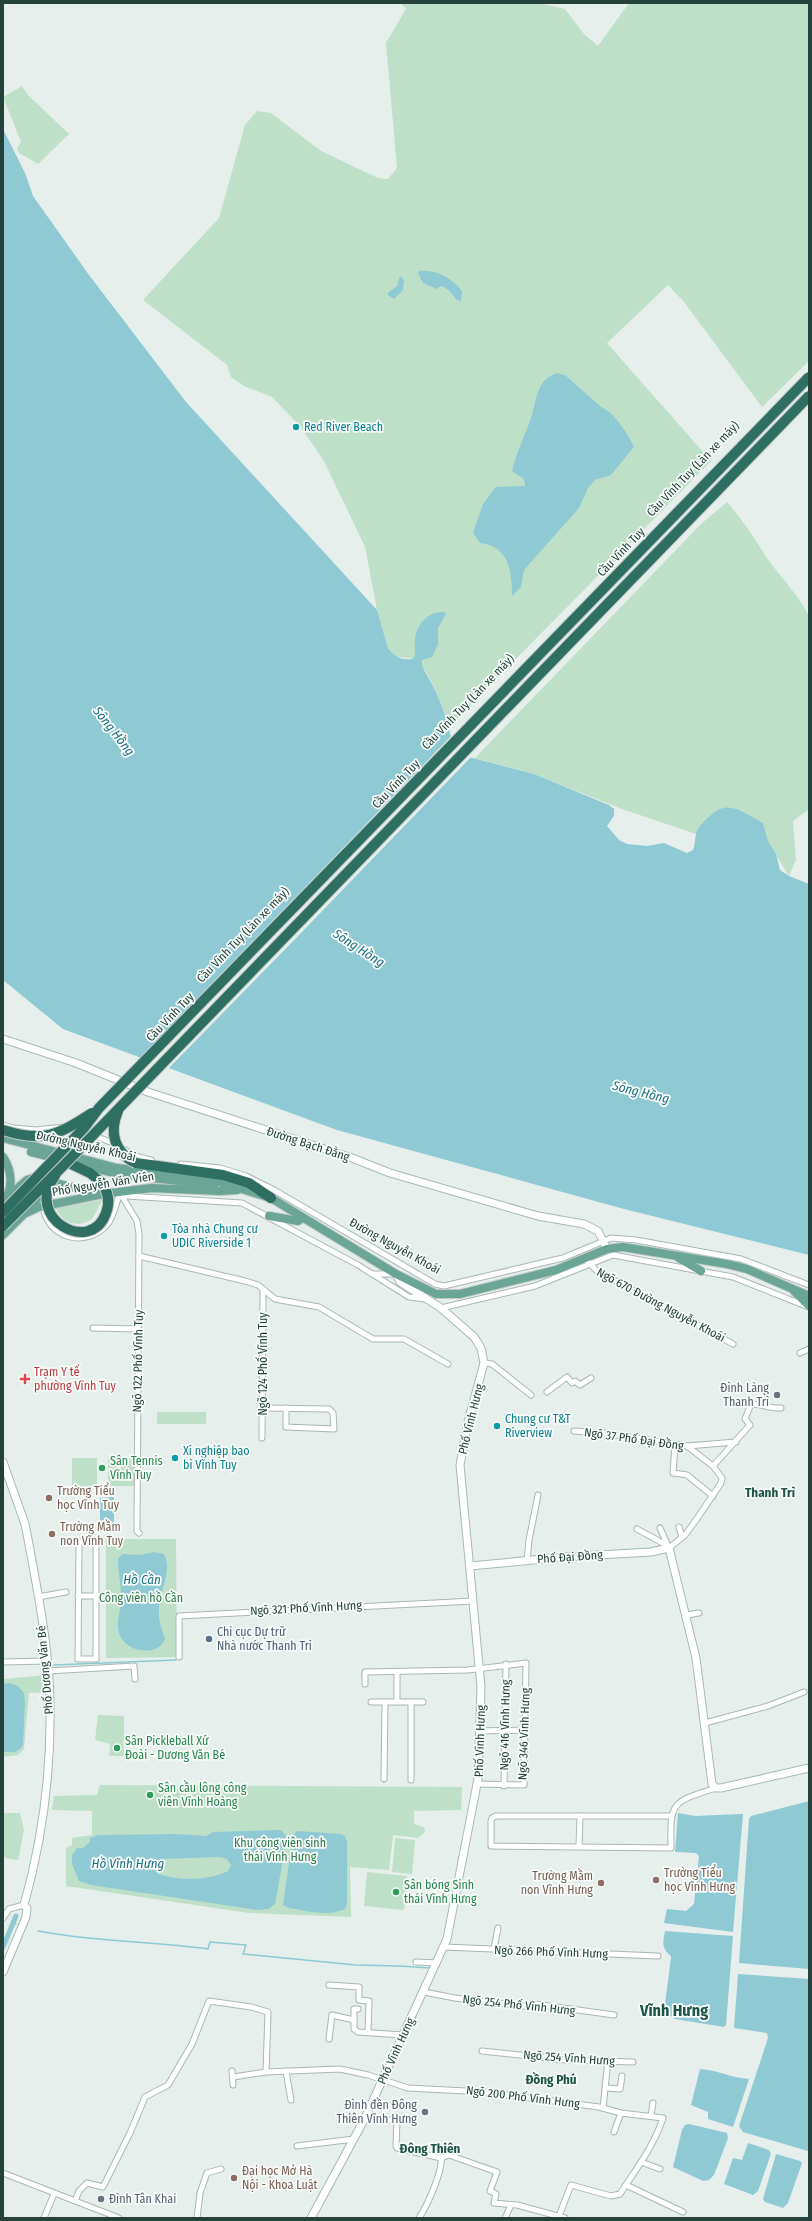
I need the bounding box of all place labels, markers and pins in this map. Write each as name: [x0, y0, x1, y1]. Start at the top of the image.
place label: Red River Beach: [304, 420, 383, 434]
marker: Red River Beach: [291, 422, 301, 432]
place label: Tòa nhà Chung cư UDIC Riverside 1: [172, 1222, 259, 1250]
marker: Tòa nhà Chung cư UDIC Riverside 1: [159, 1231, 169, 1241]
place label: Trạm Y tế phường Vĩnh Tuy: [34, 1364, 116, 1393]
marker: Trạm Y tế phường Vĩnh Tuy: [19, 1373, 31, 1385]
place label: Đình Làng Thanh Trì: [720, 1381, 769, 1409]
marker: Đình Làng Thanh Trì: [772, 1390, 782, 1400]
place label: Chung cư T&T Riverview: [505, 1412, 571, 1440]
marker: Chung cư T&T Riverview: [492, 1421, 502, 1431]
place label: Xí nghiệp bao bì Vĩnh Tuy: [183, 1444, 250, 1472]
marker: Xí nghiệp bao bì Vĩnh Tuy: [170, 1453, 180, 1463]
place label: Sân Tennis Vĩnh Tuy: [110, 1454, 163, 1482]
marker: Sân Tennis Vĩnh Tuy: [97, 1463, 107, 1473]
place label: Trường Tiểu học Vĩnh Tuy: [57, 1482, 120, 1512]
marker: Trường Tiểu học Vĩnh Tuy: [44, 1493, 54, 1503]
place label: Trường Mầm non Vĩnh Tuy: [60, 1519, 124, 1548]
marker: Trường Mầm non Vĩnh Tuy: [47, 1529, 57, 1539]
place label: Chi cục Dự trữ Nhà nước Thanh Trì: [217, 1625, 312, 1653]
marker: Chi cục Dự trữ Nhà nước Thanh Trì: [204, 1634, 214, 1644]
place label: Sân Pickleball Xứ Đoài - Dương Văn Bé: [125, 1734, 225, 1762]
marker: Sân Pickleball Xứ Đoài - Dương Văn Bé: [112, 1743, 122, 1753]
place label: Sân cầu lông công viên Vĩnh Hoàng: [158, 1780, 247, 1809]
marker: Sân cầu lông công viên Vĩnh Hoàng: [145, 1790, 155, 1800]
place label: Trường Tiểu học Vĩnh Hưng: [664, 1864, 736, 1894]
place label: Trường Mầm non Vĩnh Hưng: [521, 1868, 593, 1897]
marker: Trường Tiểu học Vĩnh Hưng: [651, 1875, 661, 1885]
place label: Sân bóng Sinh thái Vĩnh Hưng: [404, 1878, 477, 1906]
marker: Trường Mầm non Vĩnh Hưng: [596, 1878, 606, 1888]
marker: Sân bóng Sinh thái Vĩnh Hưng: [391, 1887, 401, 1897]
place label: Đình đền Đông Thiên Vĩnh Hưng: [336, 2097, 417, 2126]
marker: Đình đền Đông Thiên Vĩnh Hưng: [420, 2107, 430, 2117]
place label: Đại học Mở Hà Nội - Khoa Luật: [242, 2164, 318, 2192]
marker: Đại học Mở Hà Nội - Khoa Luật: [229, 2173, 239, 2183]
place label: Đình Tân Khai: [109, 2192, 176, 2206]
marker: Đình Tân Khai: [96, 2194, 106, 2204]

